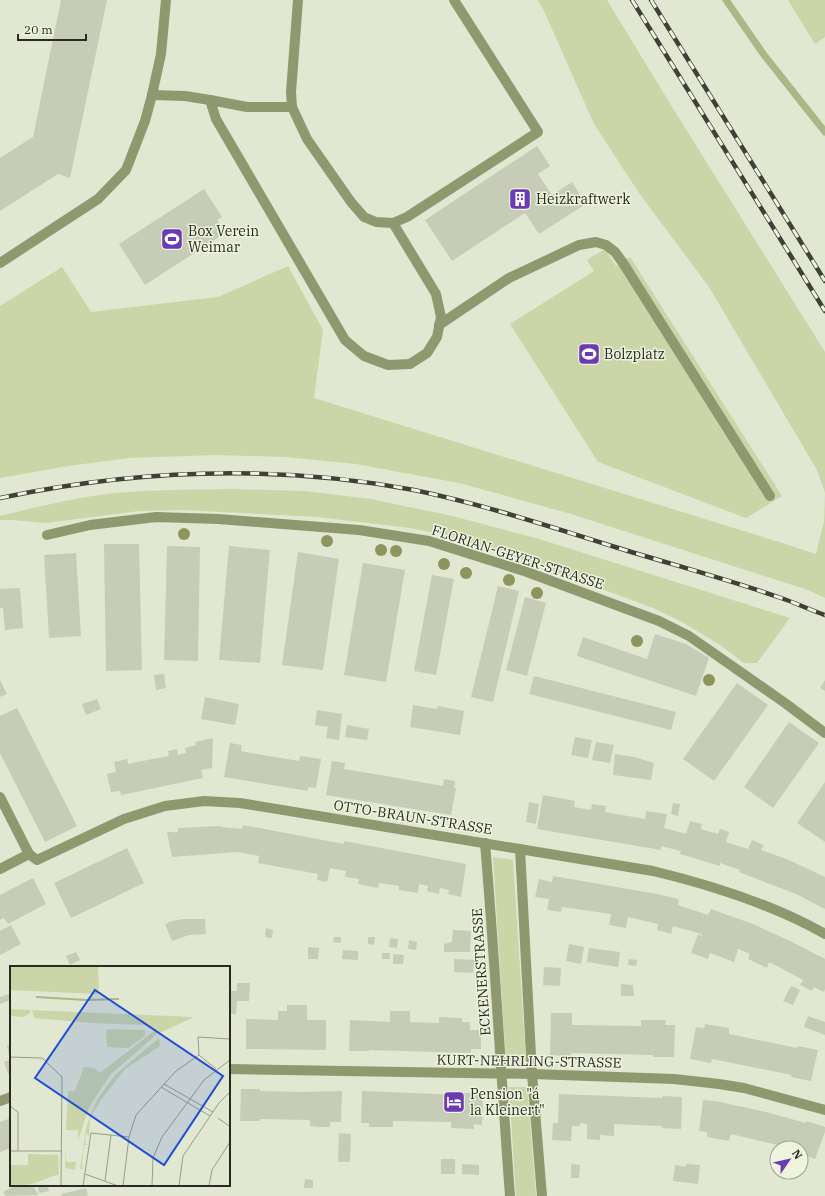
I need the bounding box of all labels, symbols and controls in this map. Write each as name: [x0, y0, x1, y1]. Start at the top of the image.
scale bar: [18, 16, 86, 42]
text: 20 m: [24, 22, 53, 37]
building icon: Heizkraftwerk: [507, 186, 533, 212]
place label: Heizkraftwerk: [536, 190, 631, 208]
place label: Box Verein Weimar: [188, 222, 259, 256]
sports icon: Box Verein Weimar: [159, 226, 185, 252]
sports icon: Bolzplatz: [576, 341, 602, 367]
place label: Bolzplatz: [604, 345, 665, 363]
street label: FLORIAN-GEYER-STRASSE: [430, 521, 606, 593]
street label: OTTO-BRAUN-STRASSE: [332, 796, 494, 838]
street label: ECKENERSTRASSE: [468, 908, 494, 1036]
inset map: [10, 966, 230, 1186]
street label: KURT-NEHRLING-STRASSE: [436, 1050, 622, 1072]
place label: Pension "á la Kleinert": [470, 1085, 545, 1119]
hotel icon: Pension "á la Kleinert": [441, 1089, 467, 1115]
north arrow: [769, 1140, 809, 1180]
text: N: [789, 1147, 806, 1162]

